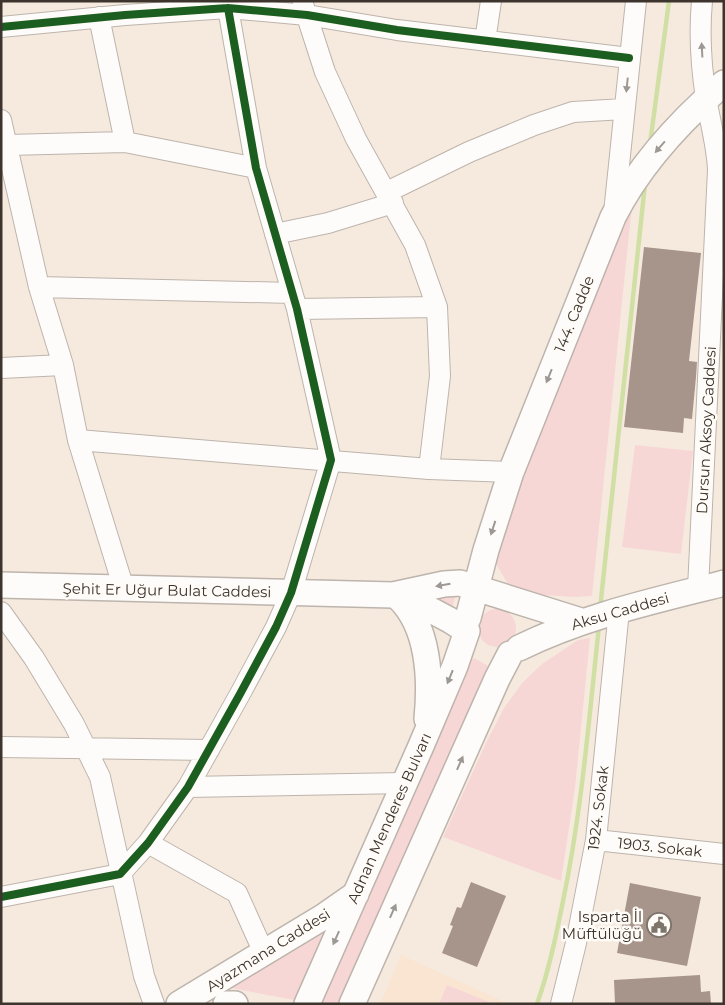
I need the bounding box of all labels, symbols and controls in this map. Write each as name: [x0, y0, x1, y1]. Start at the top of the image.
one-way arrow: [697, 42, 705, 58]
one-way arrow: [622, 77, 630, 93]
one-way arrow: [654, 141, 666, 153]
street label: 144. Cadde: [550, 273, 598, 355]
street label: Dursun Aksoy Caddesi: [692, 346, 720, 514]
one-way arrow: [545, 369, 553, 383]
one-way arrow: [488, 520, 496, 535]
street label: Şehit Er Uğur Bulat Caddesi: [62, 579, 272, 601]
one-way arrow: [435, 581, 451, 589]
street label: Aksu Caddesi: [569, 588, 671, 634]
one-way arrow: [446, 670, 454, 684]
street label: Adnan Menderes Bulvarı: [343, 730, 435, 906]
one-way arrow: [456, 756, 464, 770]
street label: 1924. Sokak: [583, 764, 613, 852]
street label: 1903. Sokak: [617, 833, 703, 861]
street label: Ayazmana Caddesi: [203, 904, 333, 996]
one-way arrow: [390, 904, 398, 918]
place label: Isparta İl Müftülüğü: [562, 907, 642, 943]
public building icon: Isparta İl Müftülüğü: [646, 912, 672, 938]
one-way arrow: [332, 931, 340, 945]

